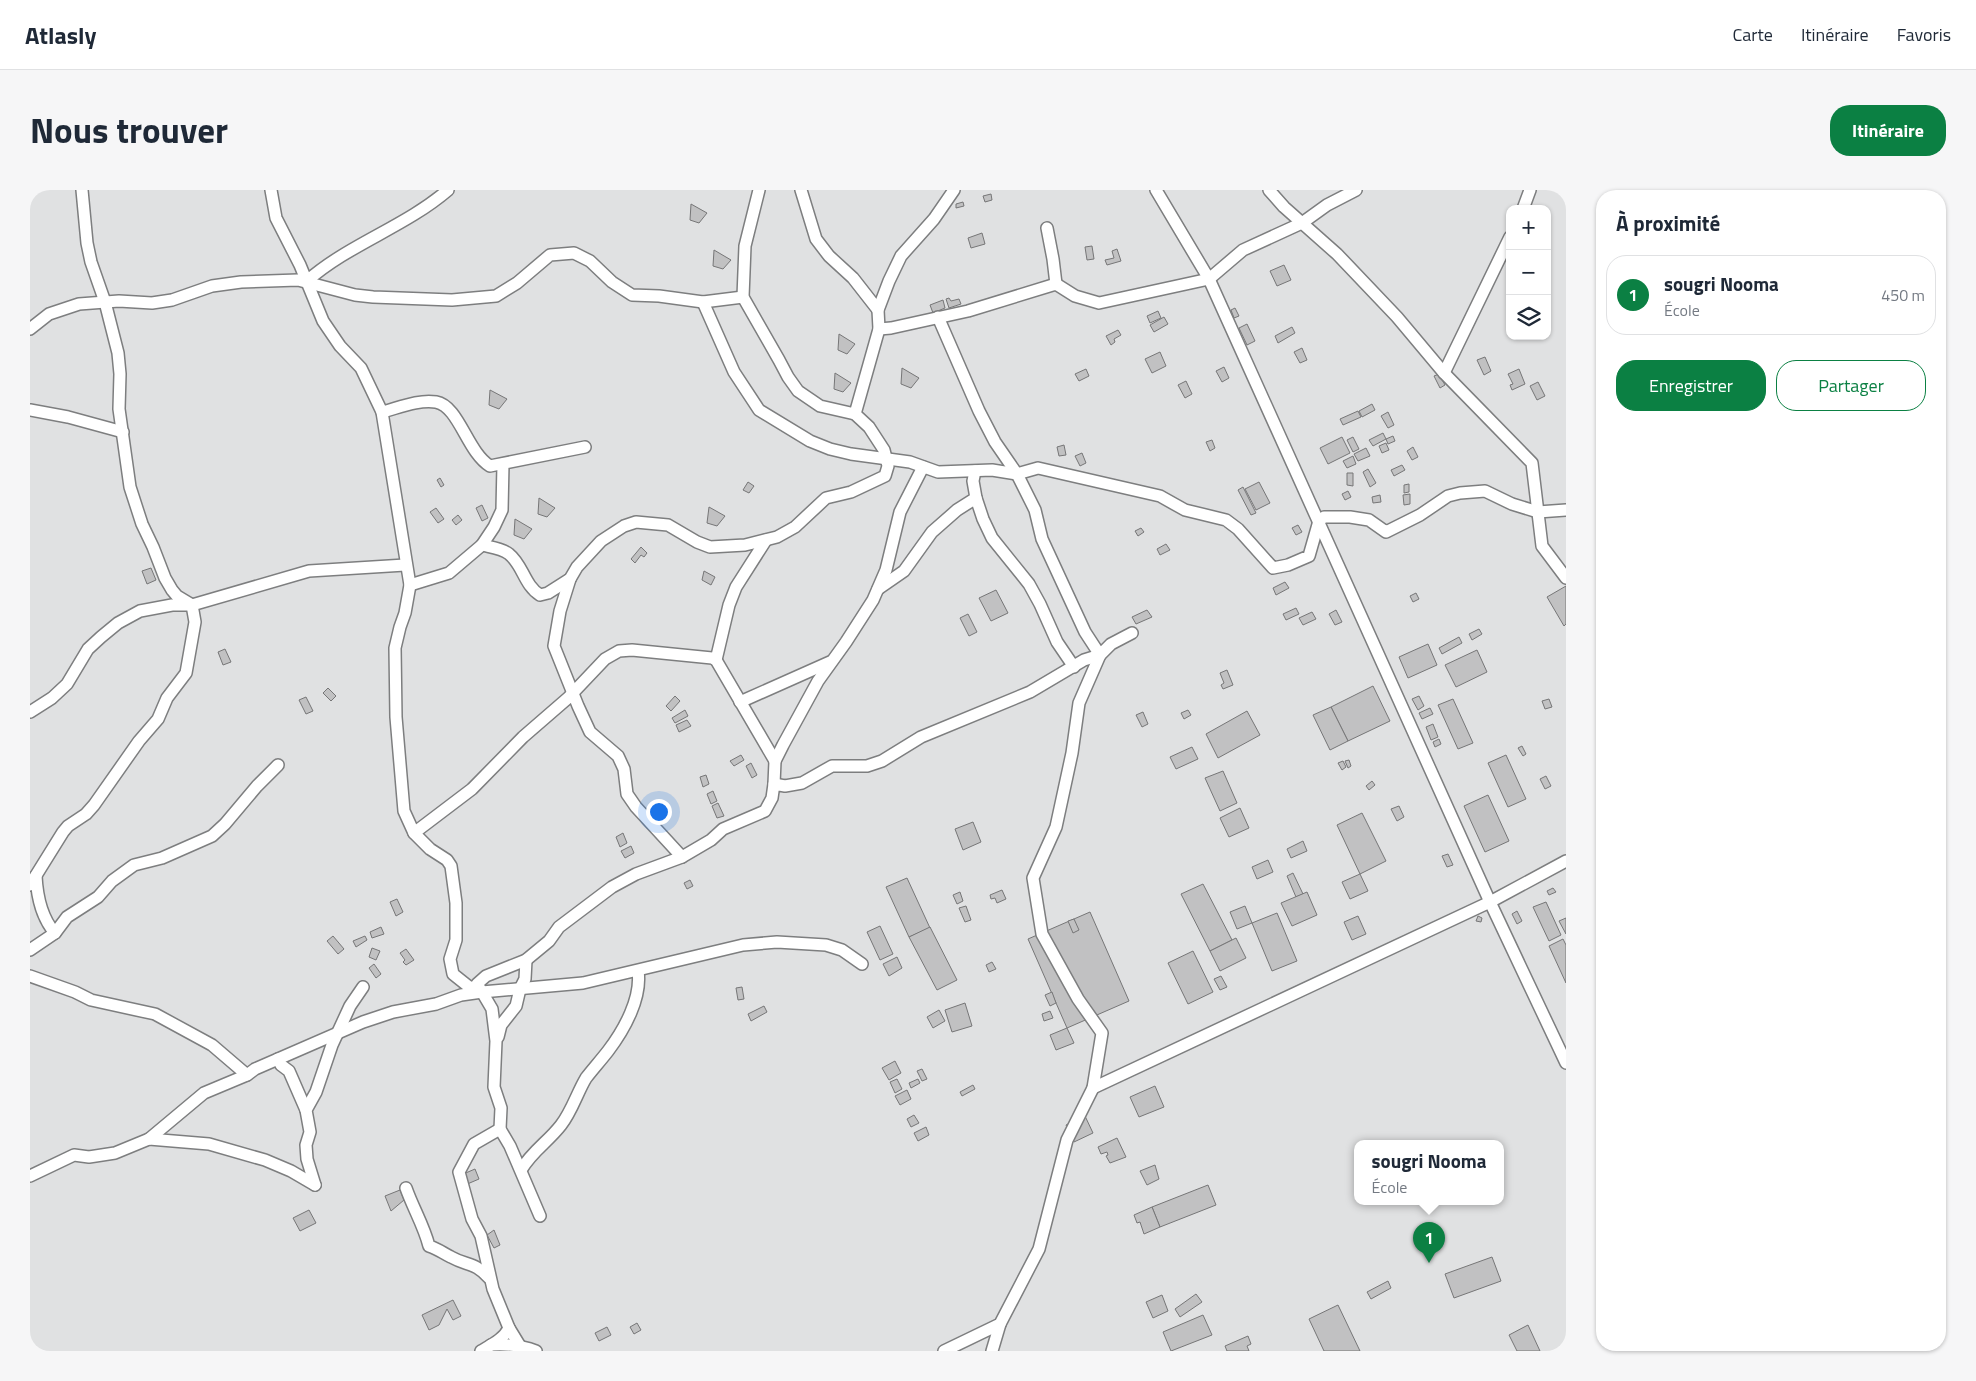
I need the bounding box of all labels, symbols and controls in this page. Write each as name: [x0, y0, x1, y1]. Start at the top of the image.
text: Atlasly: [25, 17, 96, 53]
text: Carte: [1732, 21, 1773, 48]
text: Itinéraire: [1801, 21, 1869, 48]
text: Favoris: [1897, 21, 1951, 48]
text: Nous trouver: [30, 103, 228, 157]
button: Itinéraire: [1830, 105, 1946, 156]
map controls: [1506, 205, 1551, 340]
button: +: [1506, 205, 1551, 250]
text: À proximité: [1616, 207, 1720, 239]
button: −: [1506, 250, 1551, 295]
text: sougri Nooma: [1664, 269, 1779, 298]
text: 1: [1629, 283, 1637, 307]
text: 450 m: [1881, 283, 1925, 307]
button: layers: [1506, 295, 1551, 340]
text: École: [1664, 298, 1700, 322]
button: Enregistrer: [1616, 360, 1766, 411]
button: Partager: [1776, 360, 1926, 411]
your location: [646, 799, 672, 825]
popup: [1354, 1140, 1504, 1205]
text: sougri Nooma: [1372, 1146, 1486, 1175]
text: École: [1372, 1175, 1407, 1199]
pin: 1: [1413, 1222, 1445, 1263]

